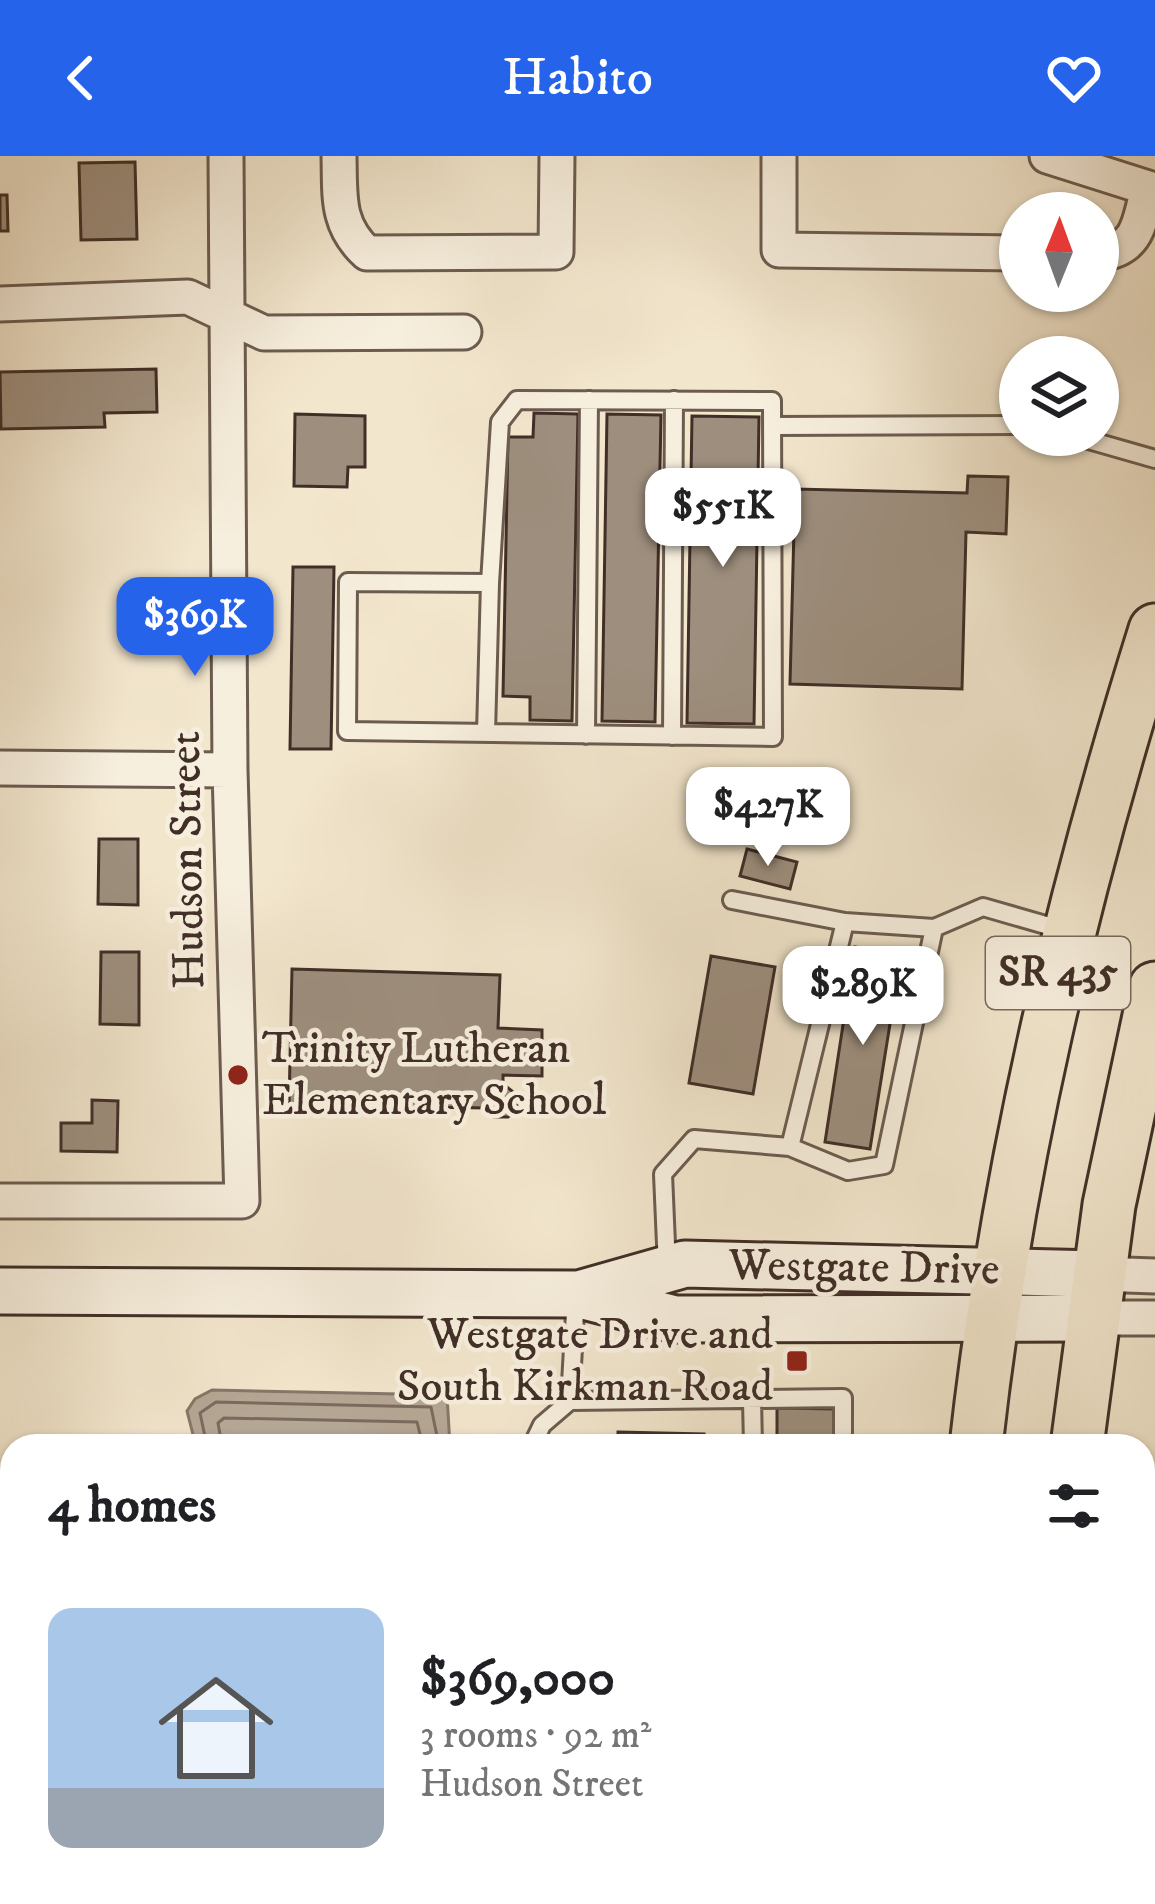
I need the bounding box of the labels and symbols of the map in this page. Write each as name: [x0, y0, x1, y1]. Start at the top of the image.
north arrow: [999, 192, 1119, 312]
pin: $551K: [639, 468, 807, 570]
pin: $369K: [111, 577, 279, 679]
street label: Hudson Street: [158, 731, 218, 989]
pin: $427K: [684, 767, 852, 869]
road number: SR 435: [986, 937, 1130, 1009]
pin: $289K: [779, 946, 947, 1048]
place label: Trinity Lutheran Elementary School: [262, 1021, 607, 1129]
marker: Trinity Lutheran Elementary School: [225, 1062, 251, 1088]
street label: Westgate Drive: [727, 1238, 1000, 1298]
place label: Westgate Drive and South Kirkman Road: [397, 1307, 774, 1415]
marker: Westgate Drive and South Kirkman Road: [784, 1348, 810, 1374]

